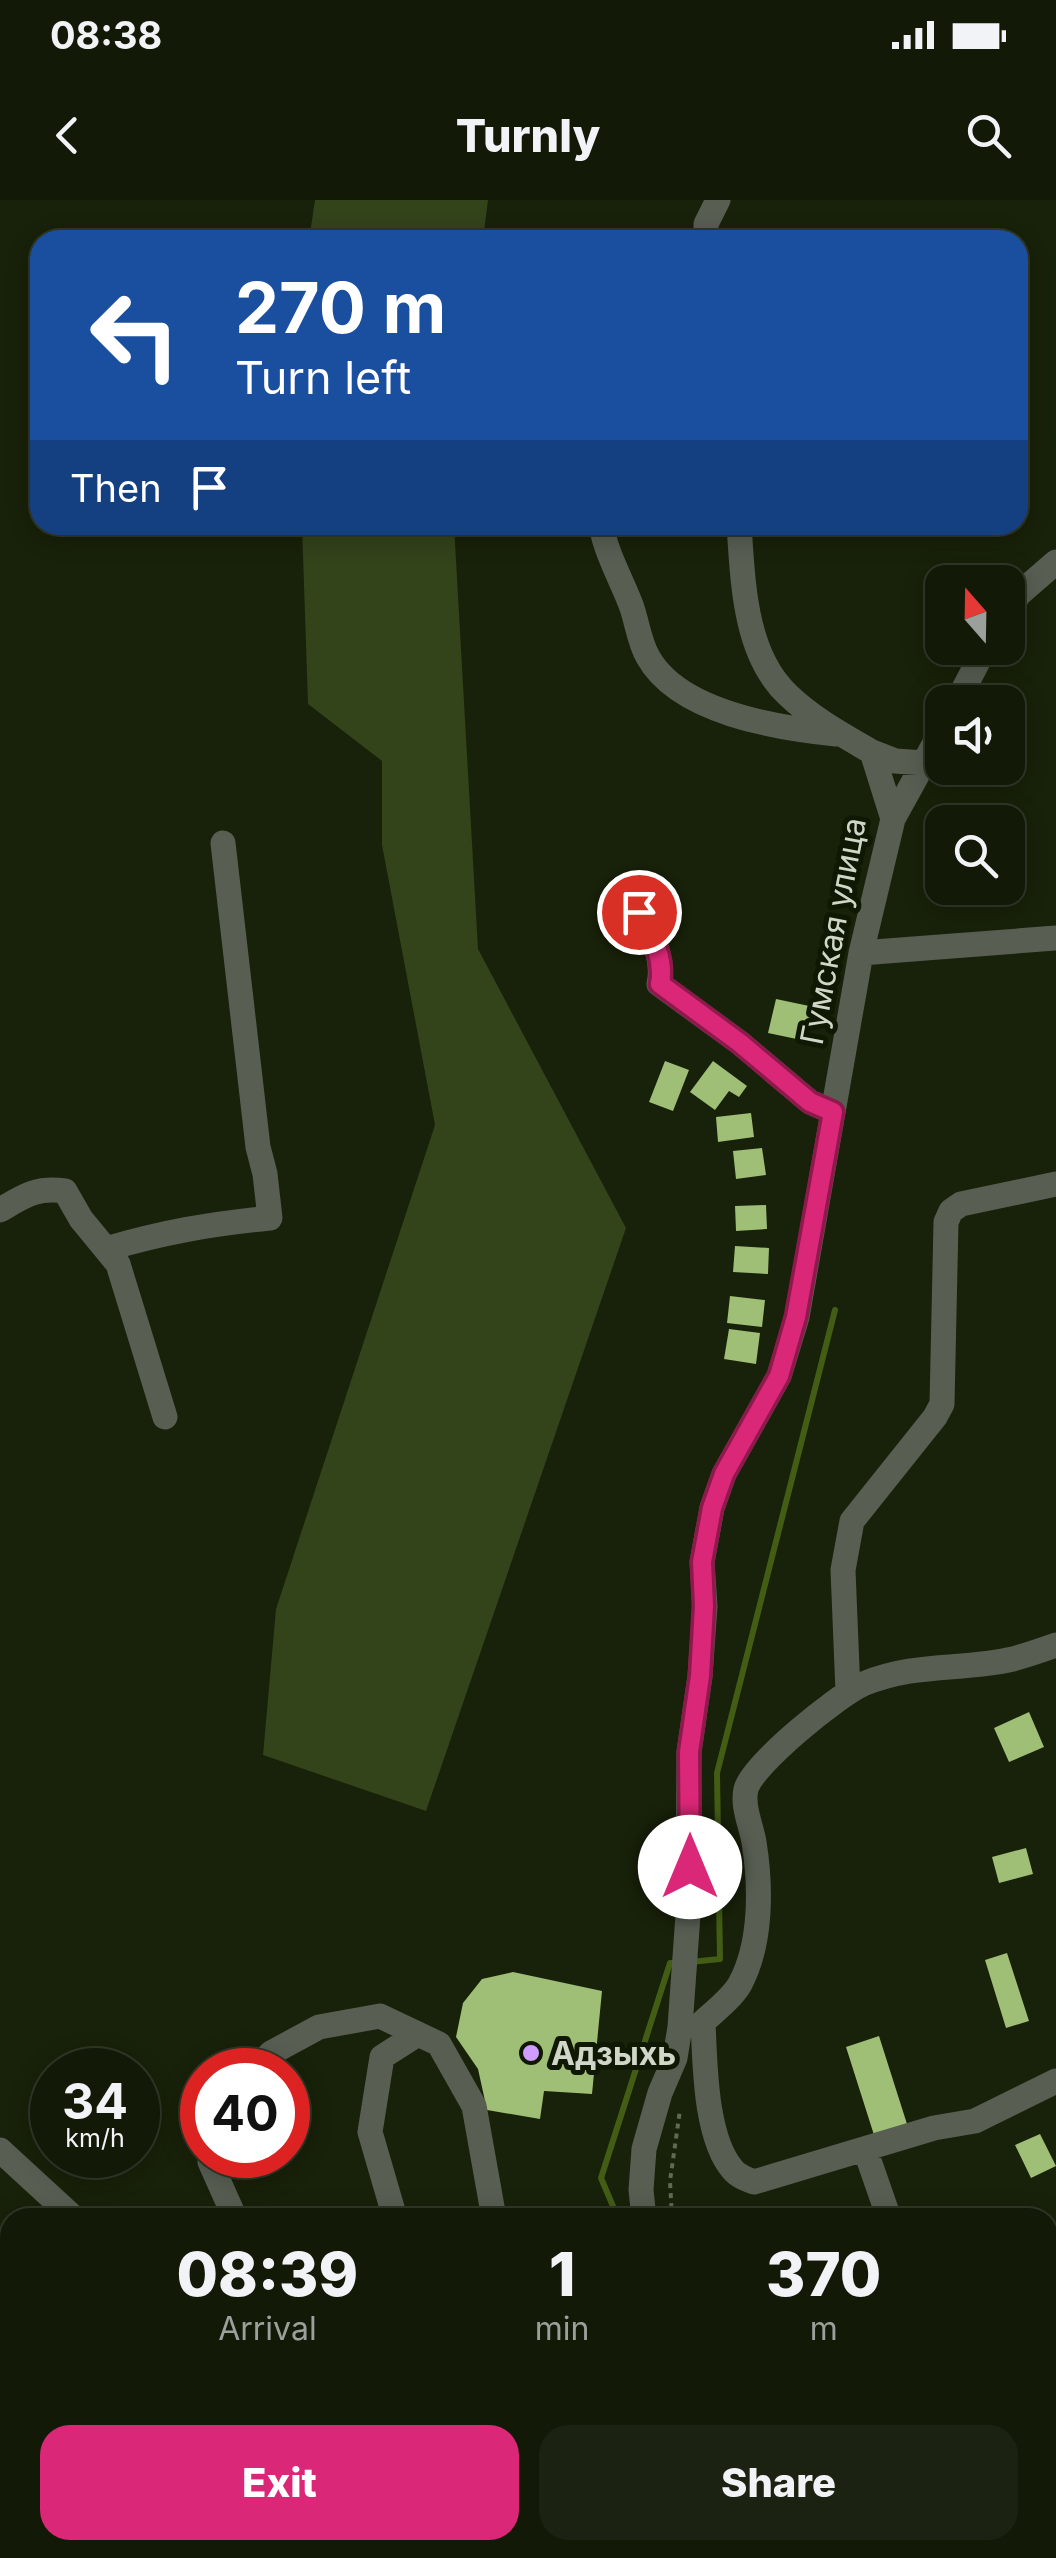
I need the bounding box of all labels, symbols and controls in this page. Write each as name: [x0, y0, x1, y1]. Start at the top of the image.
text: 08:38: [50, 12, 162, 58]
icon: back: [40, 108, 95, 163]
text: Turnly: [456, 108, 600, 163]
icon: search: [961, 108, 1016, 163]
text: 270 m: [235, 265, 446, 350]
icon: left: [70, 270, 200, 400]
text: Turn left: [235, 350, 411, 405]
icon: arrive: [182, 460, 237, 515]
text: Then: [70, 465, 162, 511]
north arrow: [925, 565, 1025, 665]
map controls: [925, 565, 1025, 905]
button: sound: [925, 685, 1025, 785]
button: search: [925, 805, 1025, 905]
street label: Гумская улица: [792, 814, 874, 1048]
pin: [597, 870, 682, 955]
icon: arrive: [612, 885, 667, 940]
position arrow: [638, 1815, 742, 1919]
place label: Адзыхь: [551, 2034, 676, 2073]
marker: Адзыхь: [520, 2042, 542, 2064]
speed limit sign: 40: [180, 2048, 310, 2178]
text: 34: [62, 2071, 128, 2131]
text: km/h: [65, 2123, 125, 2153]
text: 08:39: [177, 2238, 358, 2310]
text: 1: [549, 2238, 575, 2310]
text: 370: [766, 2238, 881, 2310]
text: Arrival: [218, 2309, 317, 2348]
text: min: [535, 2309, 590, 2348]
text: m: [810, 2309, 838, 2348]
button: Exit: [40, 2425, 519, 2540]
button: Share: [539, 2425, 1018, 2540]

